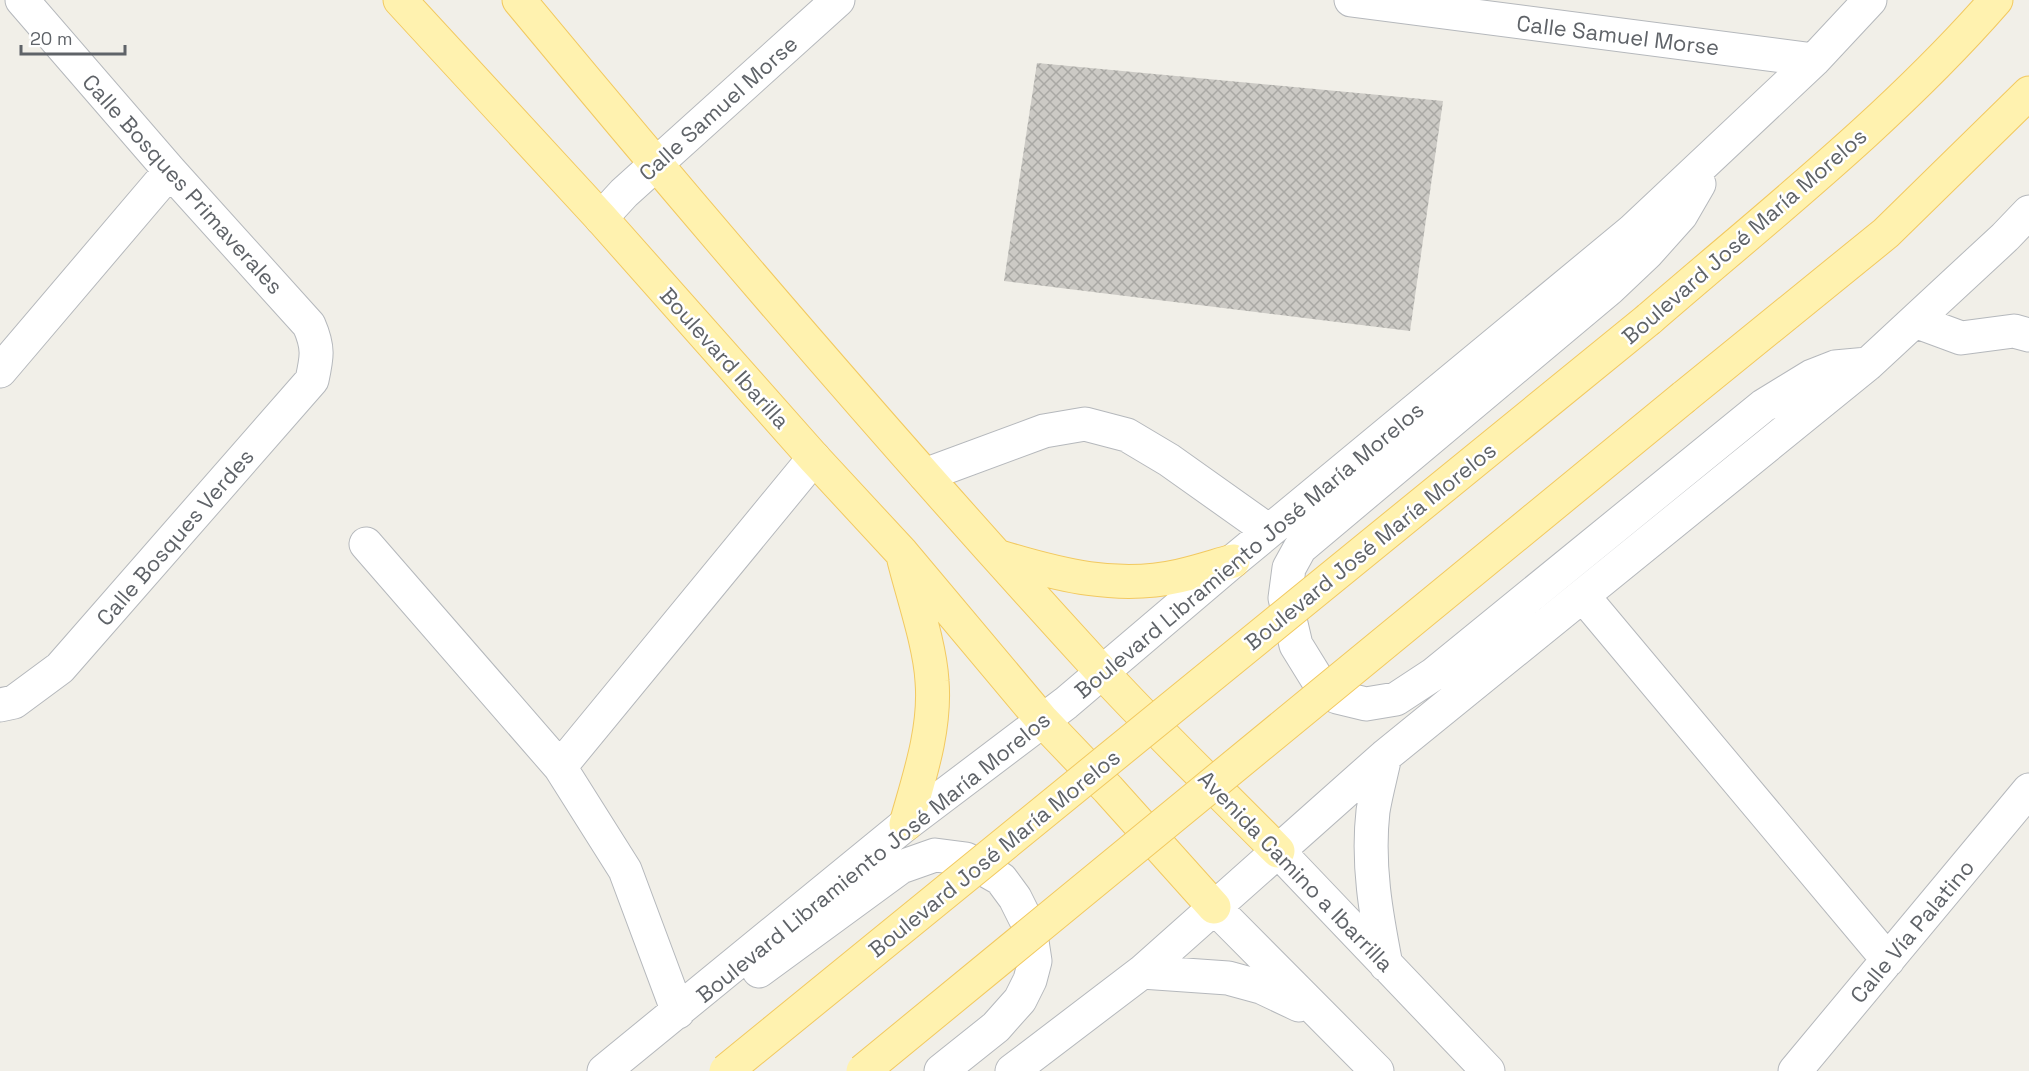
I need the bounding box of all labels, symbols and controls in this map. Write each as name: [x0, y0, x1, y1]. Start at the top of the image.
street label: Calle Samuel Morse: [1515, 9, 1721, 61]
scale bar: [21, 18, 124, 56]
text: 20 m: [30, 27, 73, 50]
street label: Calle Samuel Morse: [633, 29, 803, 187]
street label: Calle Bosques Primaverales: [77, 68, 289, 300]
street label: Boulevard José María Morelos: [1616, 122, 1872, 350]
street label: Boulevard Ibarilla: [654, 281, 796, 435]
street label: Boulevard Libramiento José María Morelos: [1069, 396, 1429, 704]
street label: Boulevard José María Morelos: [1239, 436, 1501, 656]
street label: Calle Bosques Verdes: [90, 442, 260, 632]
street label: Boulevard Libramiento José María Morelos: [690, 705, 1056, 1009]
street label: Boulevard José María Morelos: [863, 743, 1125, 963]
street label: Avenida Camino a Ibarrilla: [1193, 765, 1400, 978]
street label: Calle Vía Palatino: [1844, 854, 1980, 1008]

